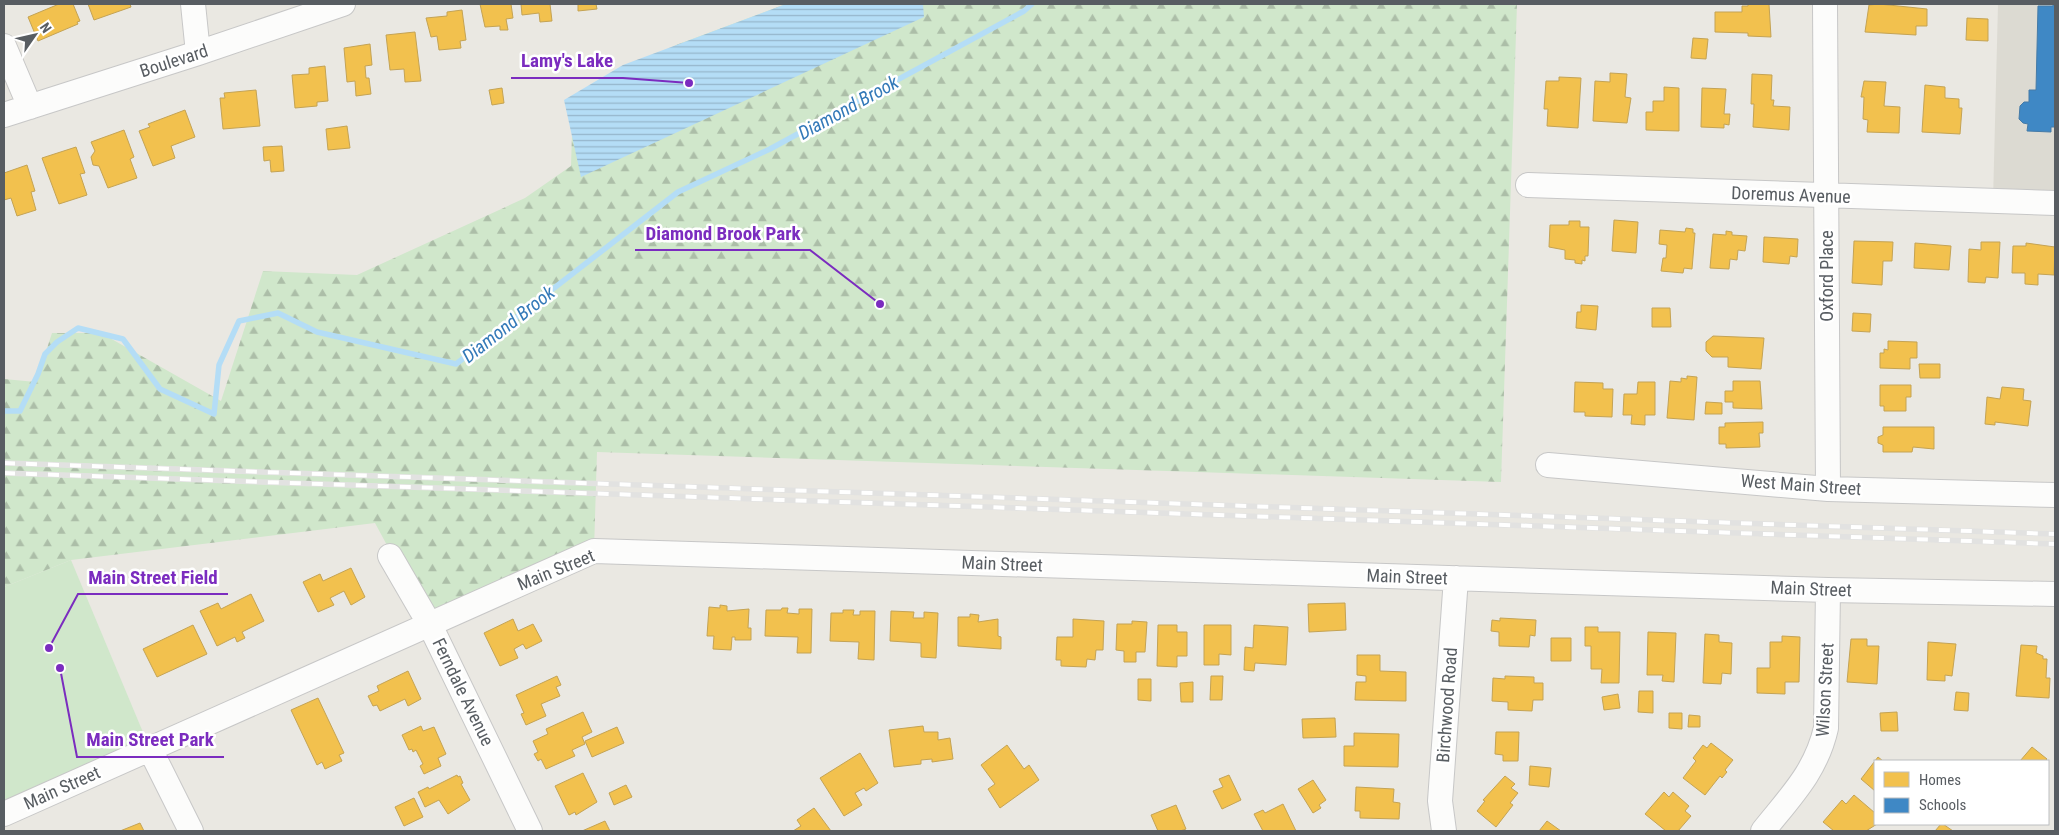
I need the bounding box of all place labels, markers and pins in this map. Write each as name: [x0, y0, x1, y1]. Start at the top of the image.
callout: Lamy's Lake: [511, 44, 623, 78]
callout: Diamond Brook Park: [635, 216, 810, 250]
callout: Main Street Field: [78, 560, 228, 594]
callout: Main Street Park: [77, 723, 224, 757]

